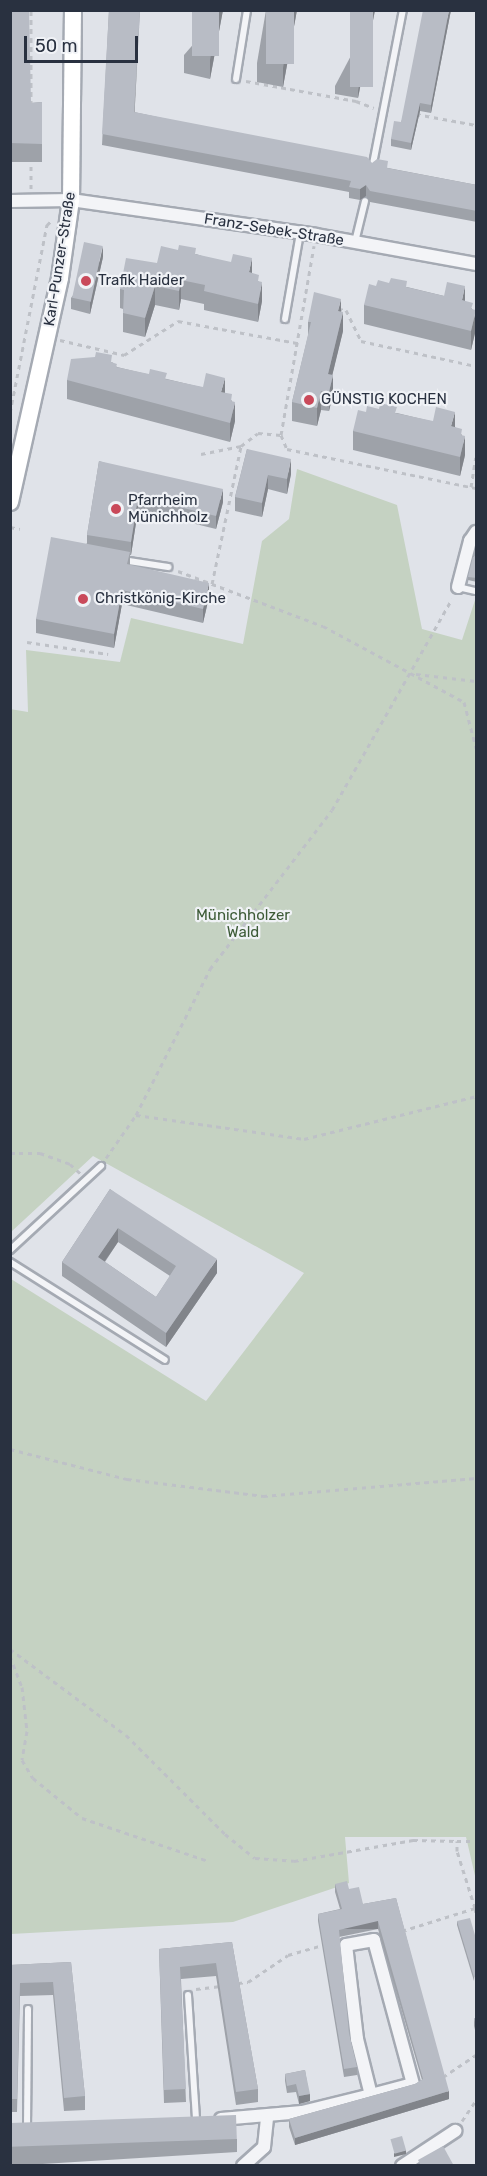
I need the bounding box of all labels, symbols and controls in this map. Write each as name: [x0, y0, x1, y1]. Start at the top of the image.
scale bar: [27, 24, 141, 62]
text: 50 m: [35, 35, 78, 57]
street label: Karl-Punzer-Straße: [40, 191, 80, 327]
street label: Franz-Sebek-Straße: [203, 210, 345, 250]
place label: Trafik Haider: [98, 272, 185, 290]
marker: Trafik Haider: [79, 274, 93, 288]
place label: GÜNSTIG KOCHEN: [321, 391, 447, 409]
marker: GÜNSTIG KOCHEN: [302, 393, 316, 407]
place label: Pfarrheim Münichholz: [128, 491, 208, 526]
marker: Pfarrheim Münichholz: [109, 502, 123, 516]
place label: Christkönig-Kirche: [95, 590, 226, 608]
marker: Christkönig-Kirche: [76, 592, 90, 606]
park label: Münichholzer Wald: [196, 906, 290, 941]

